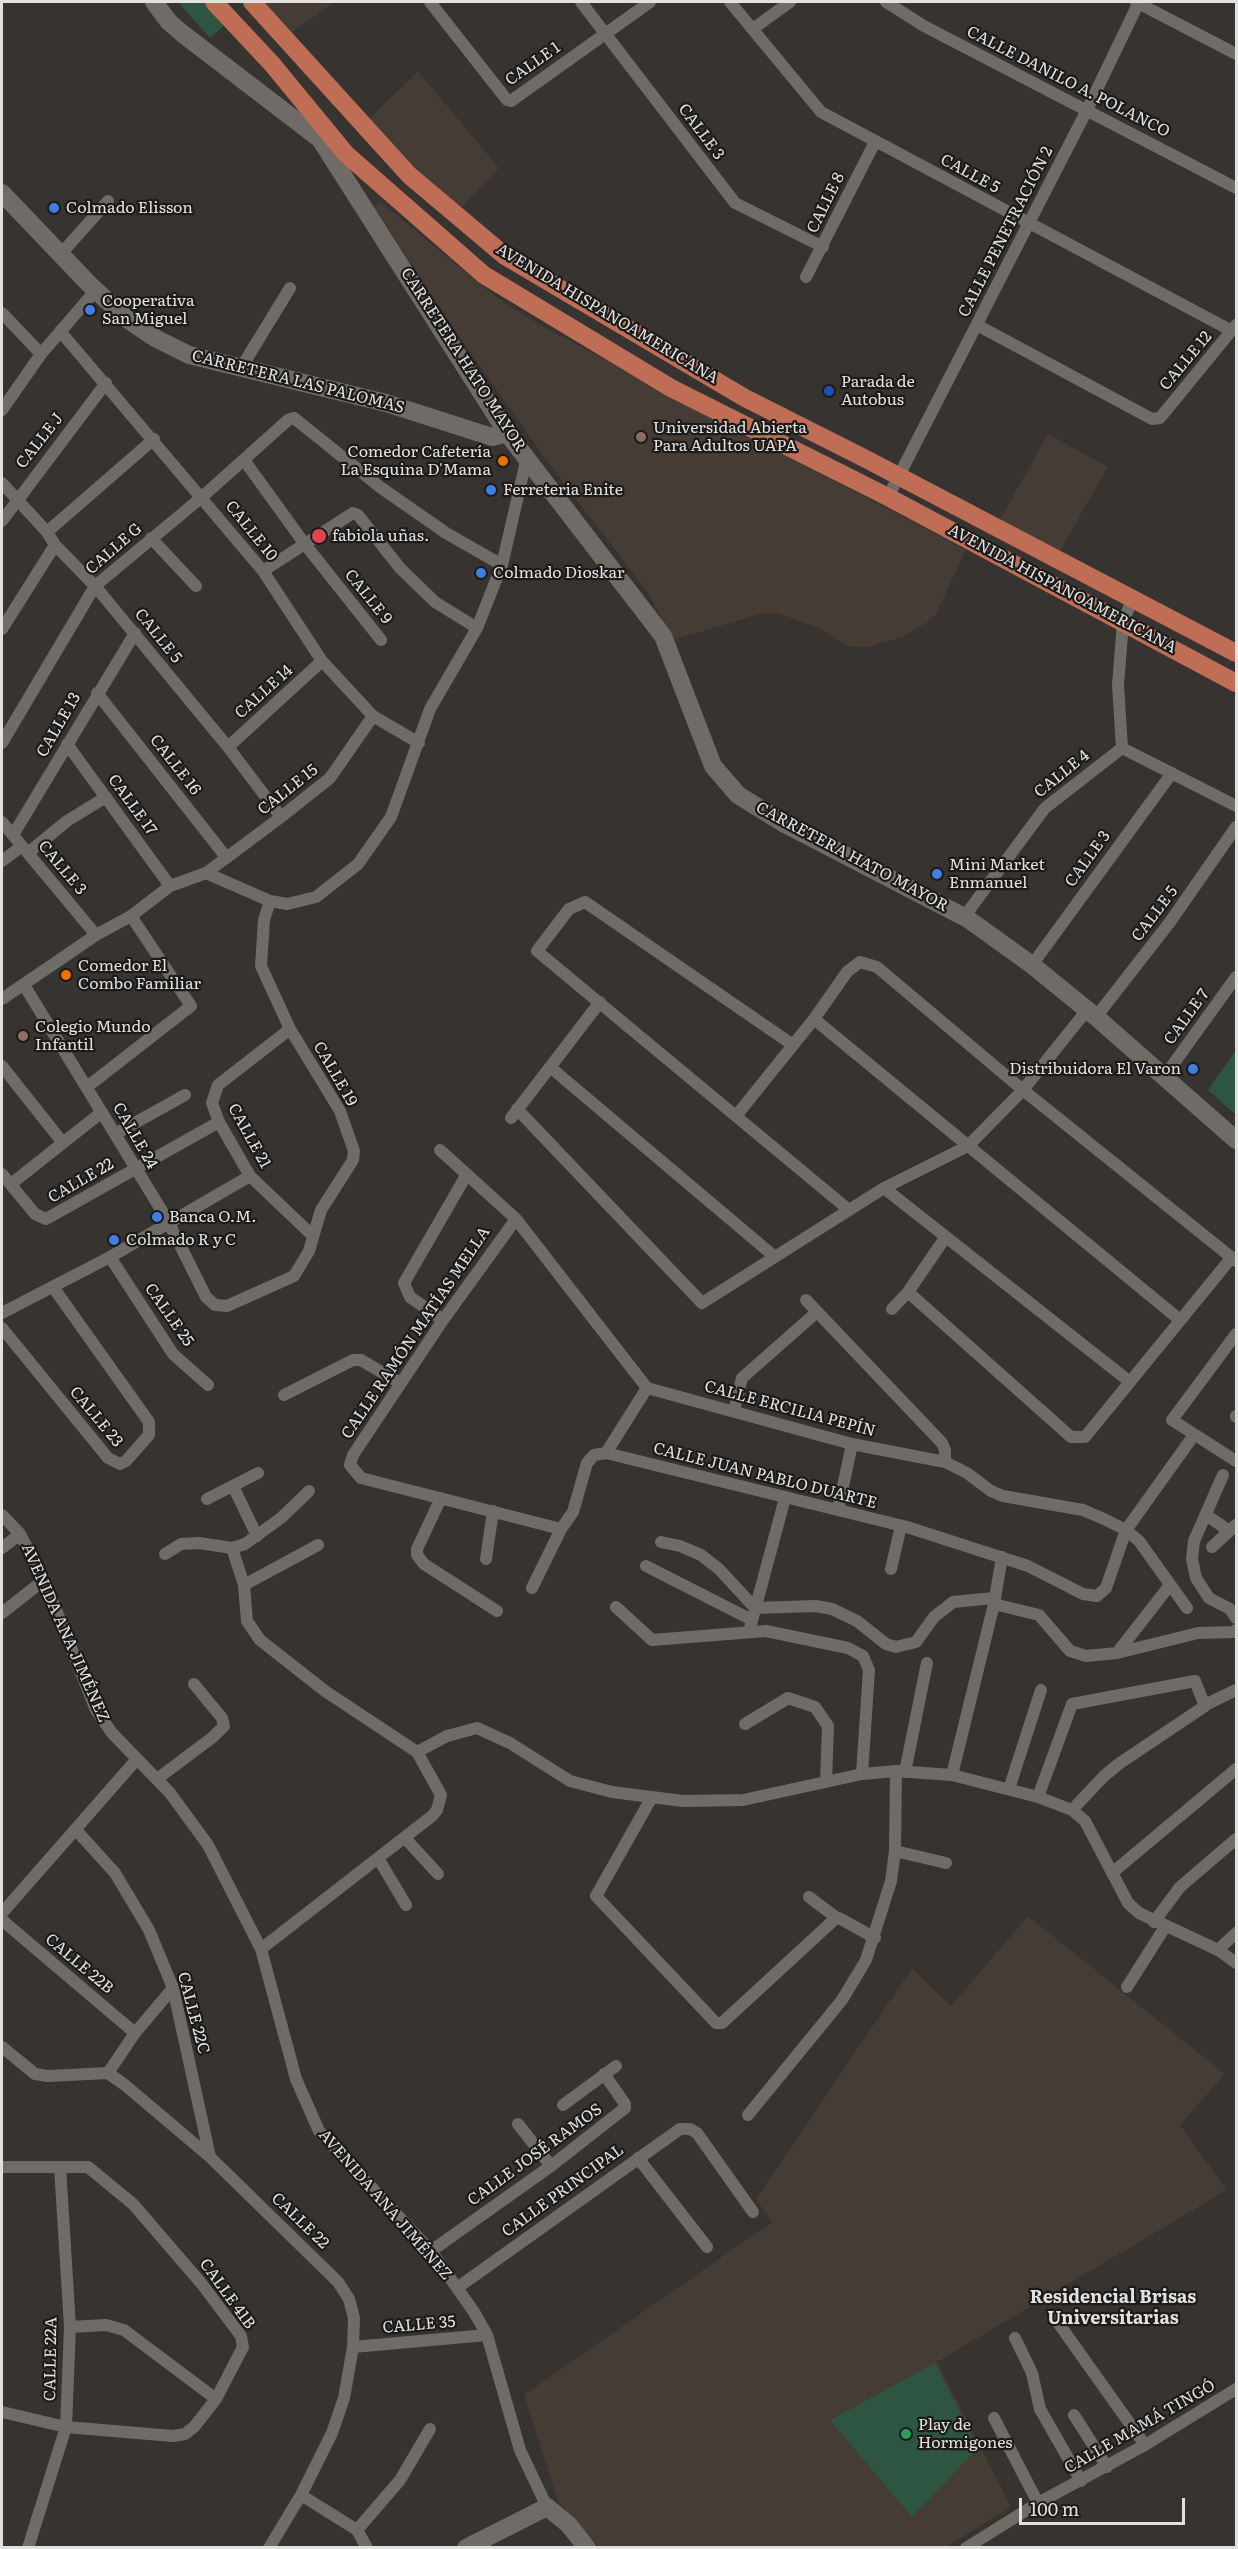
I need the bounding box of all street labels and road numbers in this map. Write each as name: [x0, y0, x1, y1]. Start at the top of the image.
street label: CALLE DANILO A. POLANCO: [963, 22, 1173, 142]
street label: CALLE 1: [502, 38, 564, 90]
street label: CALLE 3: [674, 100, 728, 164]
street label: CALLE PENETRACIÓN 2: [955, 144, 1057, 320]
street label: CALLE 5: [937, 150, 1003, 198]
street label: CALLE 8: [803, 169, 849, 237]
street label: AVENIDA HISPANOAMERICANA: [492, 240, 722, 388]
street label: CARRETERA HATO MAYOR: [396, 265, 530, 455]
street label: CALLE 12: [1156, 328, 1216, 394]
street label: CARRETERA LAS PALOMAS: [190, 346, 406, 418]
street label: CALLE J: [12, 409, 68, 473]
street label: CALLE 10: [221, 497, 281, 565]
street label: CALLE G: [82, 519, 146, 579]
street label: AVENIDA HISPANOAMERICANA: [945, 520, 1179, 658]
street label: CALLE 9: [340, 566, 396, 628]
street label: CALLE 5: [130, 605, 186, 667]
street label: CALLE 14: [231, 661, 297, 723]
street label: CALLE 13: [33, 689, 85, 761]
street label: CALLE 16: [145, 731, 205, 799]
street label: CALLE 4: [1031, 746, 1093, 802]
street label: CALLE 15: [254, 761, 322, 819]
street label: CALLE 17: [104, 771, 160, 839]
street label: CARRETERA HATO MAYOR: [753, 798, 951, 916]
street label: CALLE 3: [1061, 827, 1115, 891]
street label: CALLE 3: [34, 837, 90, 899]
street label: CALLE 5: [1128, 882, 1182, 946]
street label: CALLE 7: [1160, 985, 1214, 1049]
street label: CALLE 19: [309, 1038, 361, 1110]
street label: CALLE 24: [108, 1099, 162, 1173]
street label: CALLE 21: [223, 1100, 275, 1172]
street label: CALLE 22: [45, 1155, 117, 1207]
street label: CALLE RAMÓN MATÍAS MELLA: [338, 1223, 494, 1443]
street label: CALLE 25: [140, 1280, 198, 1350]
street label: CALLE ERCILIA PEPÍN: [702, 1377, 878, 1441]
street label: CALLE 23: [65, 1383, 127, 1451]
street label: CALLE JUAN PABLO DUARTE: [651, 1439, 879, 1513]
street label: AVENIDA ANA JIMÉNEZ: [17, 1541, 113, 1725]
street label: CALLE 22B: [41, 1930, 117, 1998]
street label: CALLE 22C: [173, 1970, 213, 2056]
street label: CALLE JOSÉ RAMOS: [464, 2100, 606, 2210]
street label: AVENIDA ANA JIMÉNEZ: [314, 2126, 456, 2284]
street label: CALLE PRINCIPAL: [498, 2140, 628, 2242]
street label: CALLE 22: [267, 2189, 333, 2253]
street label: CALLE 41B: [195, 2255, 259, 2333]
street label: CALLE 35: [382, 2312, 456, 2338]
street label: CALLE 22A: [41, 2317, 61, 2401]
street label: CALLE MAMÁ TINGÓ: [1061, 2376, 1219, 2478]

